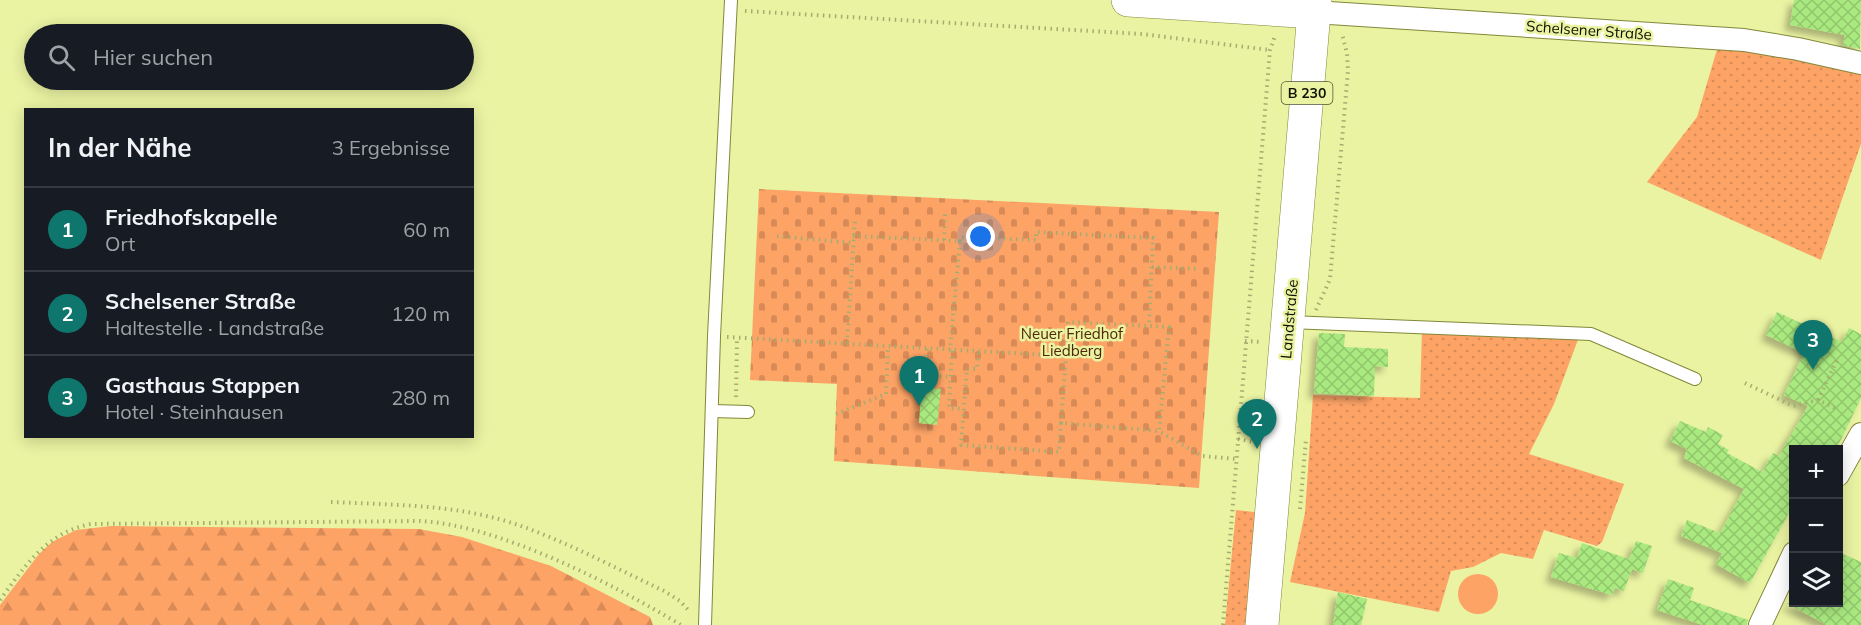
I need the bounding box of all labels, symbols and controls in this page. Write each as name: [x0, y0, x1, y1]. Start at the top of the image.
street label: Schelsener Straße: [1526, 16, 1652, 44]
search box: [24, 24, 474, 90]
icon: search: [45, 41, 78, 74]
text: Hier suchen: [93, 43, 213, 71]
road number: B 230: [1282, 82, 1332, 104]
text: In der Nähe: [48, 131, 192, 164]
text: 3 Ergebnisse: [332, 135, 450, 160]
text: Friedhofskapelle: [105, 203, 278, 231]
text: 1: [62, 217, 74, 242]
text: 60 m: [403, 217, 450, 242]
your location: [966, 222, 995, 251]
text: Ort: [105, 231, 135, 256]
street label: Landstraße: [1276, 279, 1302, 359]
text: Schelsener Straße: [105, 287, 296, 315]
text: 2: [62, 301, 74, 326]
text: 120 m: [391, 301, 450, 326]
text: Haltestelle · Landstraße: [105, 315, 324, 340]
pin: 3: [1794, 320, 1832, 370]
park label: Neuer Friedhof Liedberg: [1021, 324, 1124, 360]
pin: 1: [900, 356, 938, 406]
text: Gasthaus Stappen: [105, 371, 300, 399]
text: 3: [62, 385, 74, 410]
text: 280 m: [391, 385, 450, 410]
text: Hotel · Steinhausen: [105, 399, 284, 424]
pin: 2: [1238, 400, 1276, 449]
map controls: [1789, 445, 1843, 607]
button: +: [1789, 445, 1843, 499]
button: −: [1789, 499, 1843, 553]
button: layers: [1789, 553, 1843, 607]

